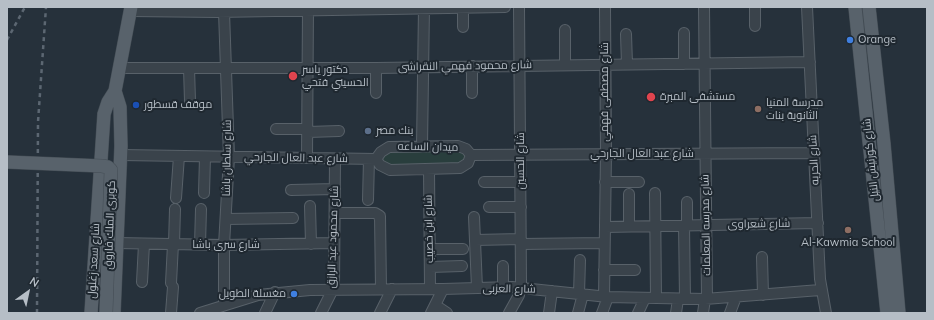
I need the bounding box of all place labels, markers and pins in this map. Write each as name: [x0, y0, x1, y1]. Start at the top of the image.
place label: Orange: [858, 33, 896, 47]
marker: Orange: [845, 35, 855, 45]
place label: دكتور ياسر الحسيني فتحي: [302, 63, 369, 89]
marker: دكتور ياسر الحسيني فتحي: [287, 70, 299, 82]
place label: مستشفى المبرة: [660, 90, 735, 104]
marker: مستشفى المبرة: [645, 91, 657, 103]
place label: مدرسة المنيا الثانوية بنات: [766, 96, 823, 122]
place label: موقف قسطور: [144, 98, 212, 112]
marker: موقف قسطور: [131, 100, 141, 110]
marker: مدرسة المنيا الثانوية بنات: [753, 104, 763, 114]
place label: بنك مصر: [376, 124, 413, 138]
marker: بنك مصر: [363, 126, 373, 136]
marker: Al-Kawmia School: [843, 225, 853, 235]
place label: Al-Kawmia School: [801, 236, 895, 250]
place label: مغسلة الطويل: [219, 287, 286, 301]
marker: مغسلة الطويل: [289, 289, 299, 299]

